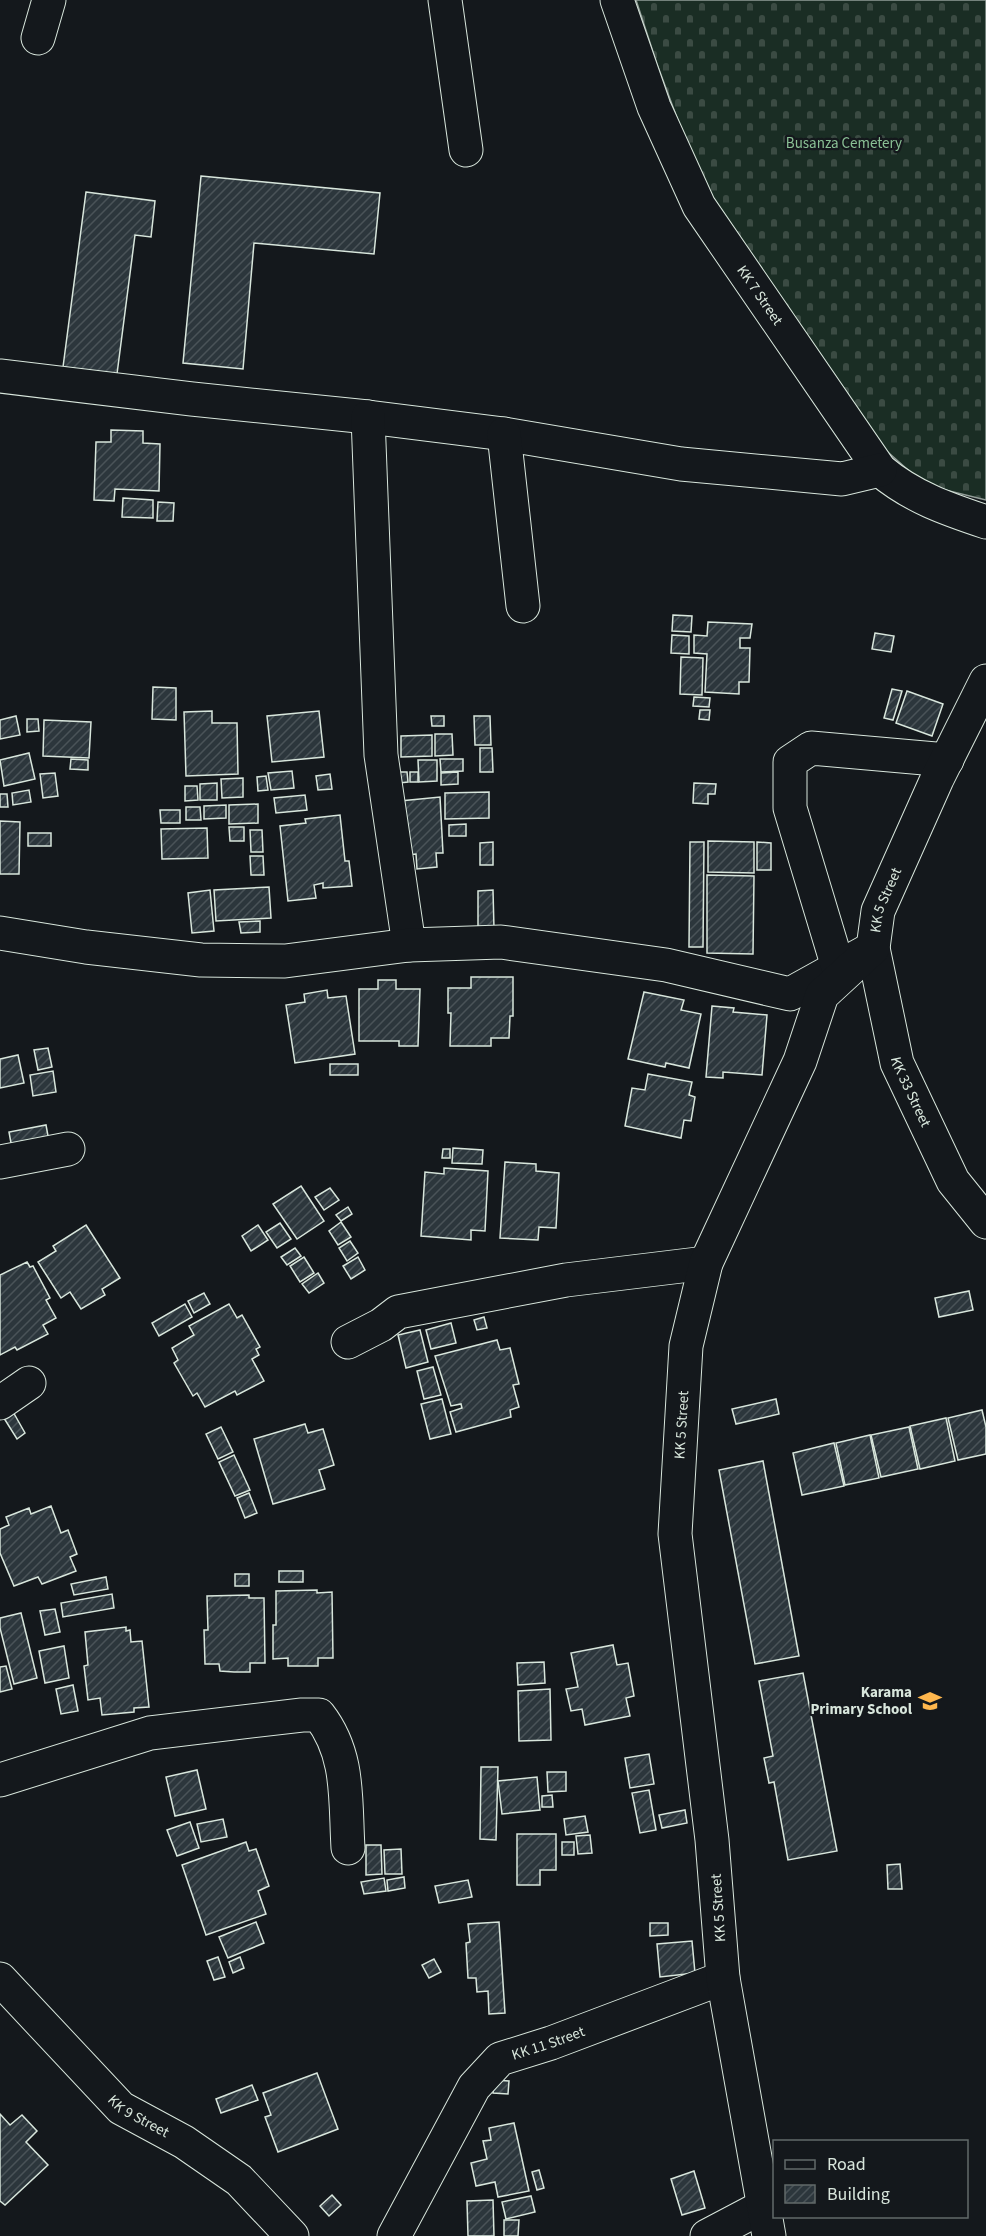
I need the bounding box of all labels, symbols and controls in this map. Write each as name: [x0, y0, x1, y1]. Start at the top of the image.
park label: Busanza Cemetery: [786, 133, 902, 154]
street label: KK 7 Street: [732, 261, 788, 330]
street label: KK 5 Street: [865, 864, 907, 934]
street label: KK 33 Street: [885, 1055, 936, 1131]
street label: KK 5 Street: [669, 1390, 694, 1460]
place label: Karama Primary School: [810, 1682, 913, 1720]
school or university icon: Karama Primary School: [917, 1688, 943, 1714]
street label: KK 5 Street: [706, 1873, 731, 1943]
street label: KK 11 Street: [509, 2021, 588, 2066]
street label: KK 9 Street: [103, 2090, 173, 2143]
legend: [773, 2140, 968, 2218]
text: Road: [827, 2152, 866, 2177]
text: Building: [827, 2182, 890, 2207]

